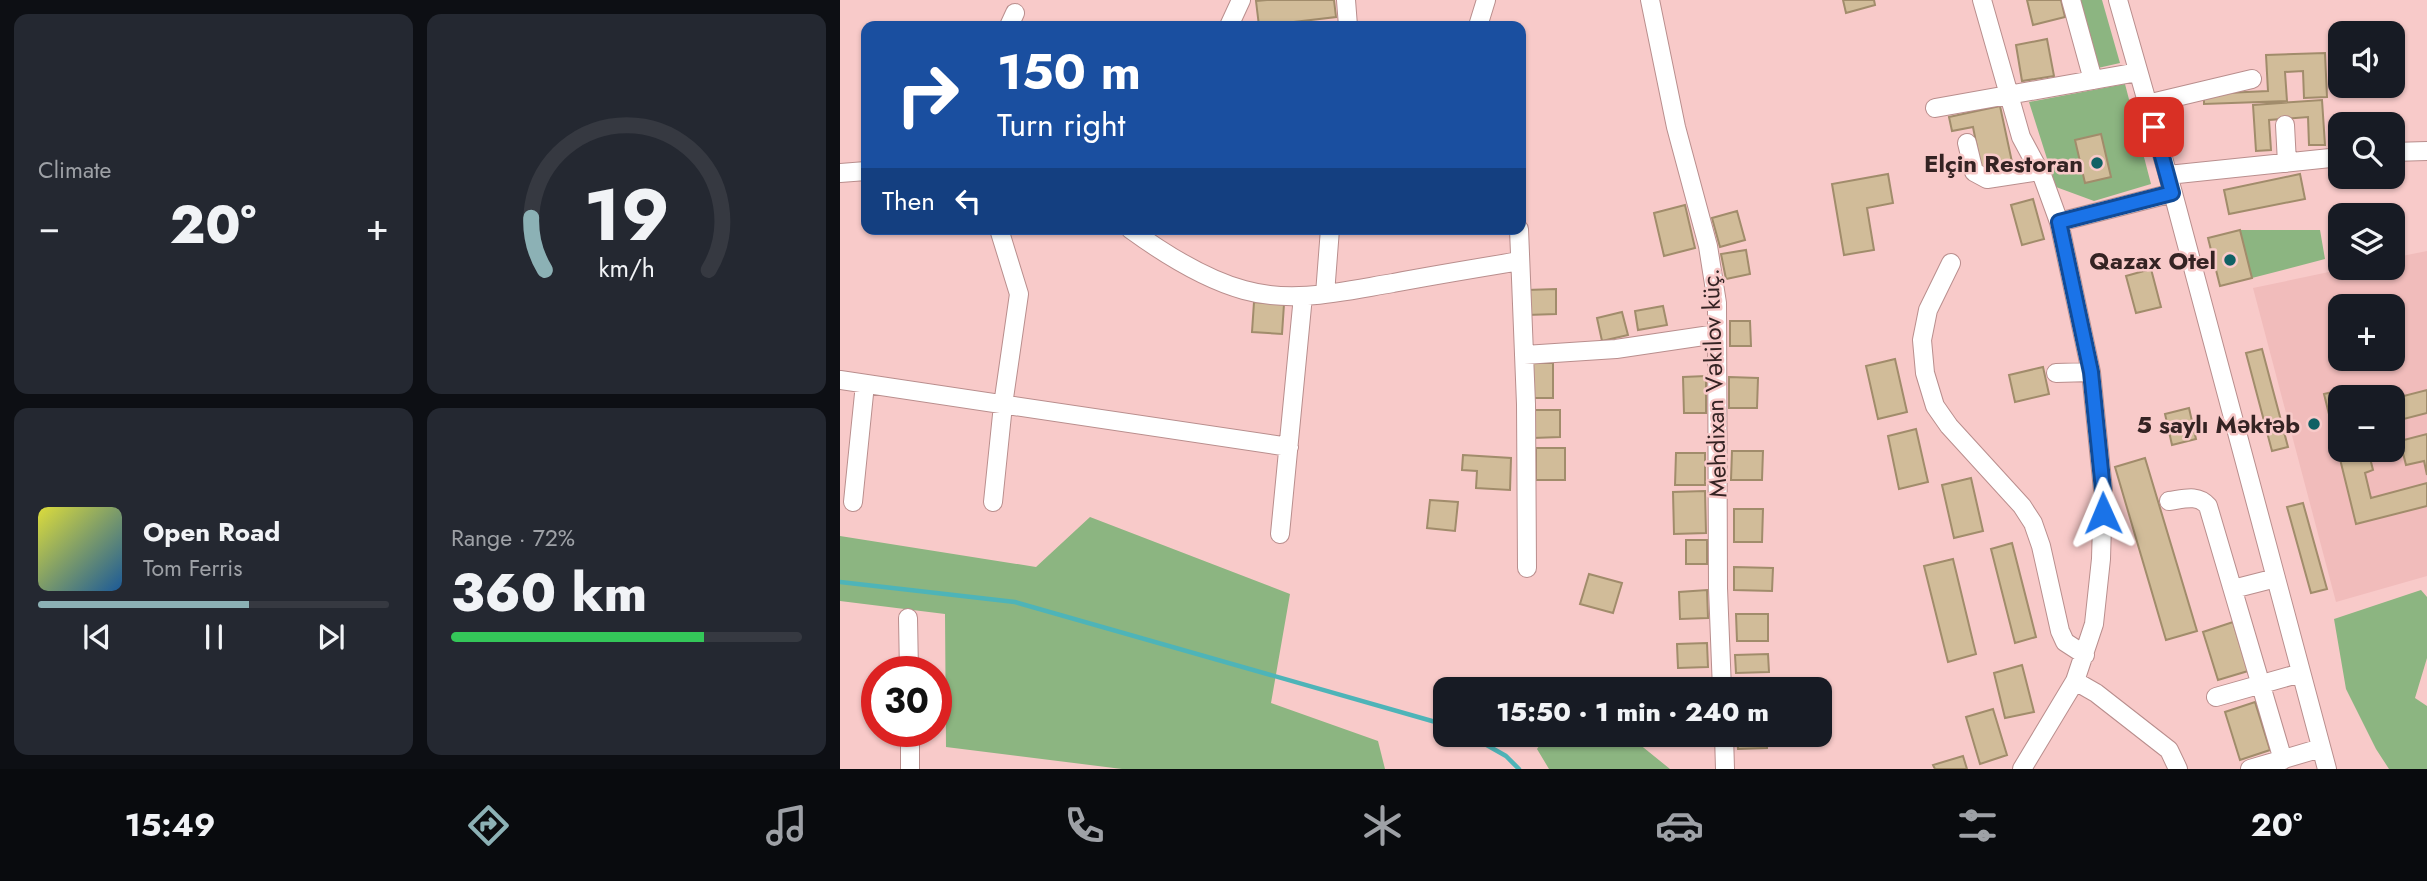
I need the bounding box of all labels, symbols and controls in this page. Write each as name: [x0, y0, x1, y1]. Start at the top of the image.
map controls: [2328, 21, 2405, 462]
button: sound: [2328, 21, 2405, 98]
text: 150 m: [997, 37, 1141, 107]
icon: right: [882, 49, 973, 140]
pin: [2124, 97, 2184, 157]
text: Turn right: [997, 102, 1126, 148]
icon: arrive: [2135, 108, 2173, 146]
button: search: [2328, 112, 2405, 189]
place label: Elçin Restoran: [1924, 146, 2083, 181]
text: Climate: [38, 153, 111, 187]
marker: Elçin Restoran: [2089, 155, 2105, 171]
text: 19: [584, 162, 669, 267]
text: Then: [882, 182, 935, 220]
icon: left: [949, 182, 987, 220]
text: 20°: [170, 187, 256, 263]
text: −: [38, 199, 60, 254]
text: +: [366, 199, 389, 254]
button: layers: [2328, 203, 2405, 280]
place label: Qazax Otel: [2089, 243, 2216, 278]
text: km/h: [598, 250, 655, 286]
marker: Qazax Otel: [2222, 252, 2238, 268]
street label: Mehdixan Vəkilov küç.: [1693, 268, 1735, 498]
button: +: [2328, 294, 2405, 371]
button: −: [2328, 385, 2405, 462]
place label: 5 saylı Məktəb: [2136, 407, 2300, 442]
marker: 5 saylı Məktəb: [2306, 416, 2322, 432]
position arrow: [2066, 476, 2140, 550]
text: Open Road: [143, 513, 280, 551]
text: Range · 72%: [451, 521, 575, 555]
text: Tom Ferris: [143, 551, 242, 585]
text: 360 km: [451, 555, 647, 631]
icon: previous: [78, 618, 116, 656]
icon: pause: [195, 618, 233, 656]
icon: next: [312, 618, 350, 656]
speed limit sign: 30: [861, 656, 952, 747]
text: 15:50 · 1 min · 240 m: [1496, 693, 1769, 731]
icon: directions: [464, 801, 513, 850]
icon: music: [762, 801, 811, 850]
icon: phone: [1060, 801, 1109, 850]
icon: climate: [1358, 801, 1407, 850]
icon: car: [1655, 801, 1704, 850]
icon: filters: [1953, 801, 2002, 850]
text: 15:49: [124, 802, 215, 848]
text: 20°: [2251, 802, 2303, 848]

